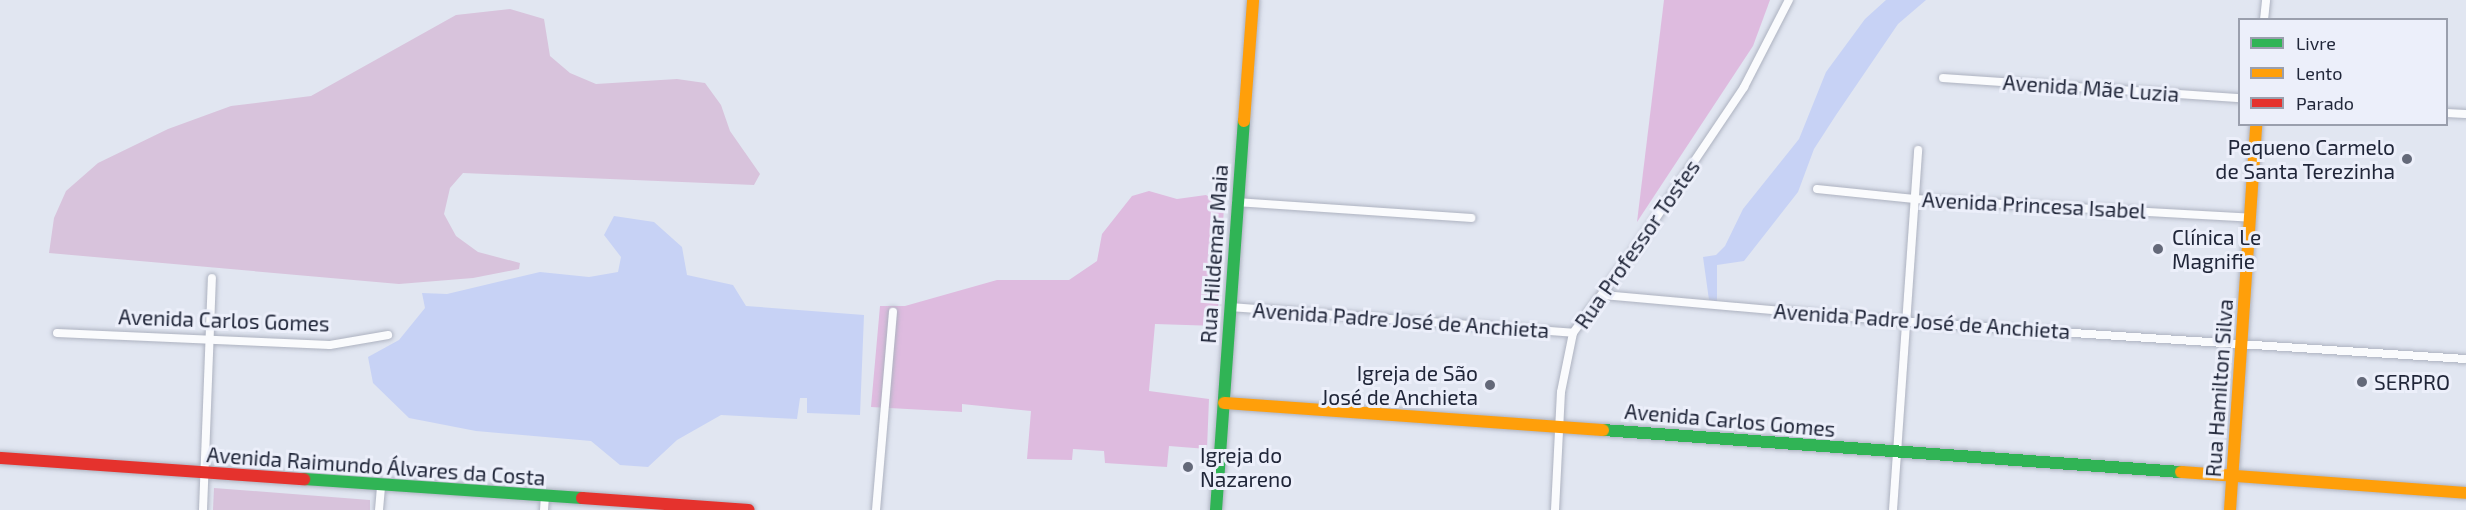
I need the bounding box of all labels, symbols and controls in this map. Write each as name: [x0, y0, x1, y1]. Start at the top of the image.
legend: [2238, 18, 2448, 126]
text: Livre: [2296, 32, 2336, 54]
text: Lento: [2296, 62, 2342, 84]
street label: Avenida Mãe Luzia: [2002, 69, 2180, 107]
text: Parado: [2296, 92, 2354, 114]
place label: Pequeno Carmelo de Santa Terezinha: [2215, 134, 2395, 184]
marker: Pequeno Carmelo de Santa Terezinha: [2400, 152, 2414, 166]
street label: Rua Professor Tostes: [1569, 154, 1705, 334]
street label: Rua Hildemar Maia: [1195, 164, 1233, 344]
street label: Avenida Princesa Isabel: [1921, 187, 2147, 223]
place label: Clínica Le Magnifie: [2172, 224, 2261, 274]
marker: Clínica Le Magnifie: [2149, 240, 2167, 258]
street label: Avenida Padre José de Anchieta: [1251, 297, 1551, 343]
street label: Avenida Padre José de Anchieta: [1772, 298, 2072, 344]
street label: Rua Hamilton Silva: [2200, 298, 2238, 478]
street label: Avenida Carlos Gomes: [118, 304, 330, 336]
place label: Igreja de São José de Anchieta: [1321, 360, 1478, 410]
place label: SERPRO: [2374, 369, 2450, 395]
marker: SERPRO: [2355, 375, 2369, 389]
marker: Igreja de São José de Anchieta: [1483, 378, 1497, 392]
street label: Avenida Carlos Gomes: [1624, 398, 1836, 442]
street label: Avenida Raimundo Álvares da Costa: [206, 442, 546, 490]
place label: Igreja do Nazareno: [1200, 442, 1292, 492]
marker: Igreja do Nazareno: [1181, 460, 1195, 474]

